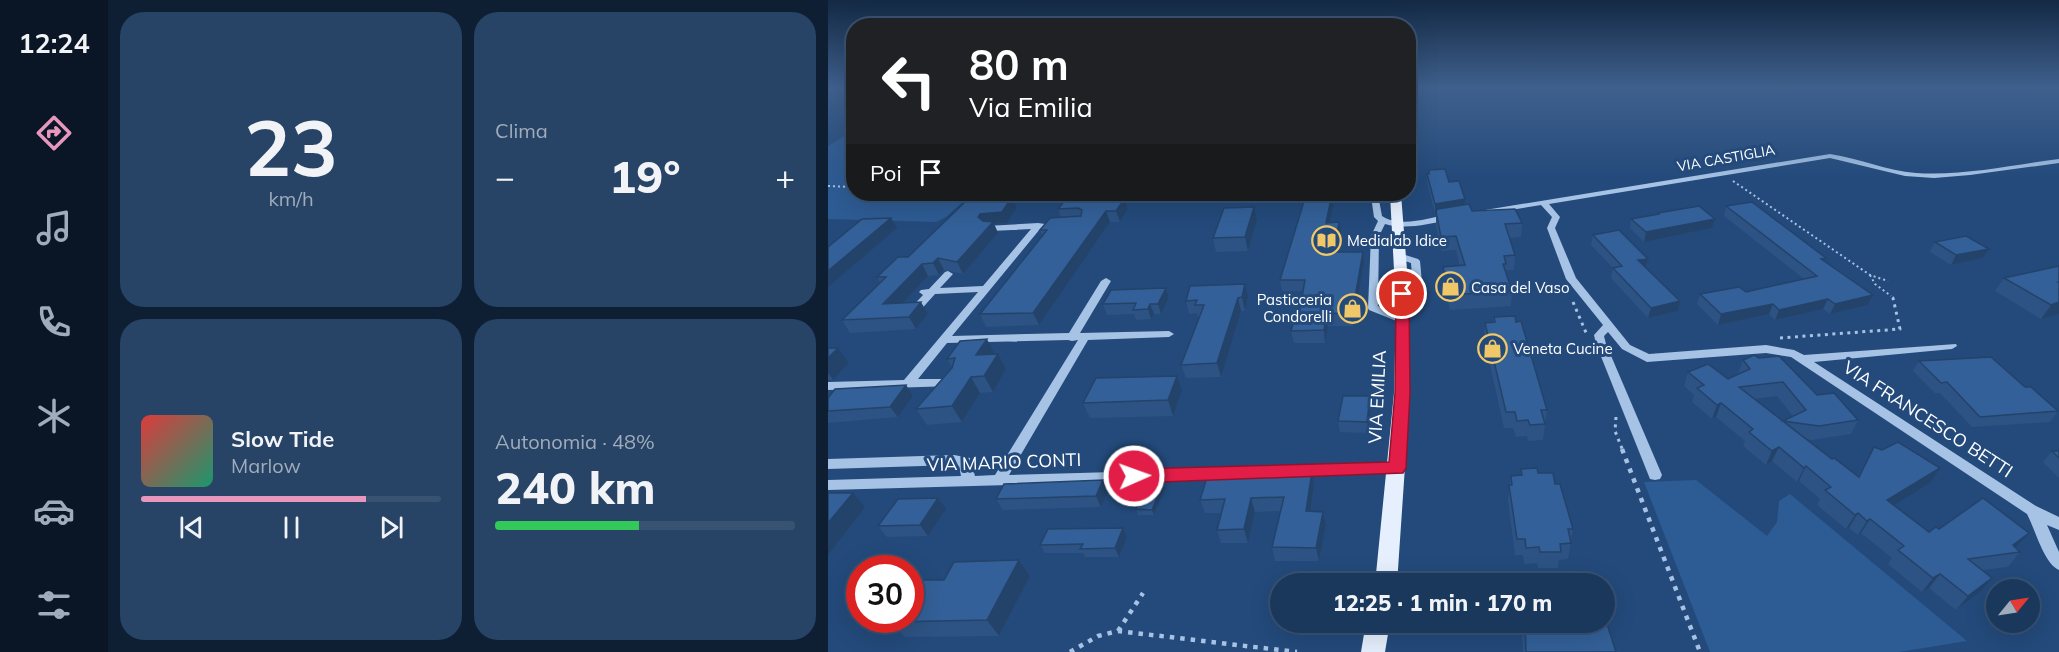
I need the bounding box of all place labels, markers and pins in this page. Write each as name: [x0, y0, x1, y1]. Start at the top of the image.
library icon: Medialab Idice: [1310, 224, 1342, 256]
place label: Medialab Idice: [1347, 231, 1447, 250]
pin: [1376, 268, 1427, 319]
shop icon: Casa del Vaso: [1434, 271, 1466, 303]
place label: Casa del Vaso: [1471, 278, 1570, 297]
place label: Pasticceria Condorelli: [1257, 290, 1332, 326]
shop icon: Pasticceria Condorelli: [1337, 292, 1369, 324]
shop icon: Veneta Cucine: [1476, 332, 1508, 364]
place label: Veneta Cucine: [1513, 339, 1613, 358]

